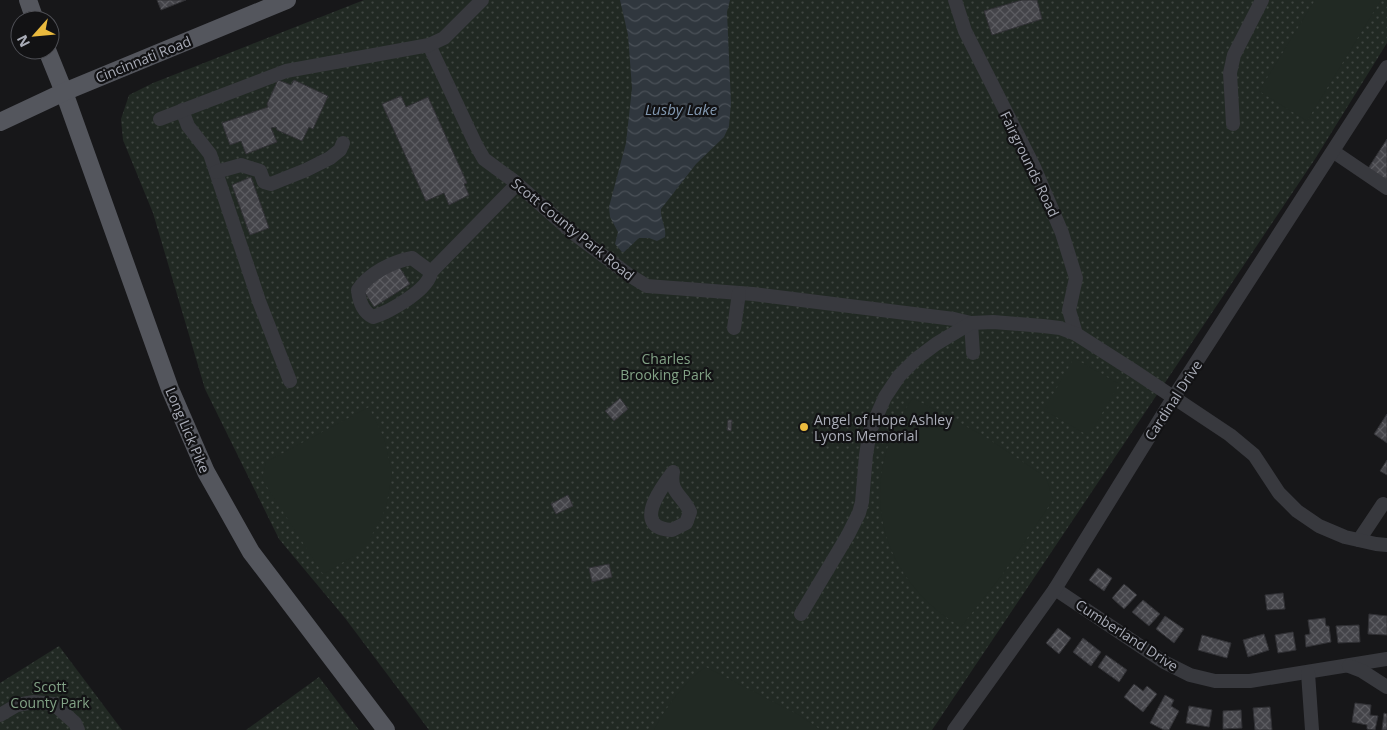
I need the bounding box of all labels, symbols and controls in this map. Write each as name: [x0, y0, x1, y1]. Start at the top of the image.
north arrow: [10, 10, 60, 60]
street label: Cincinnati Road: [92, 31, 194, 87]
text: N: [12, 32, 34, 51]
water label: Lusby Lake: [645, 99, 718, 119]
street label: Fairgrounds Road: [996, 108, 1064, 220]
street label: Scott County Park Road: [508, 174, 638, 284]
park label: Charles Brooking Park: [620, 349, 712, 384]
street label: Cardinal Drive: [1140, 356, 1206, 444]
street label: Long Lick Pike: [161, 384, 215, 476]
place label: Angel of Hope Ashley Lyons Memorial: [814, 410, 953, 445]
marker: Angel of Hope Ashley Lyons Memorial: [798, 421, 810, 433]
street label: Cumberland Drive: [1072, 595, 1182, 675]
park label: Scott County Park: [10, 677, 90, 712]

